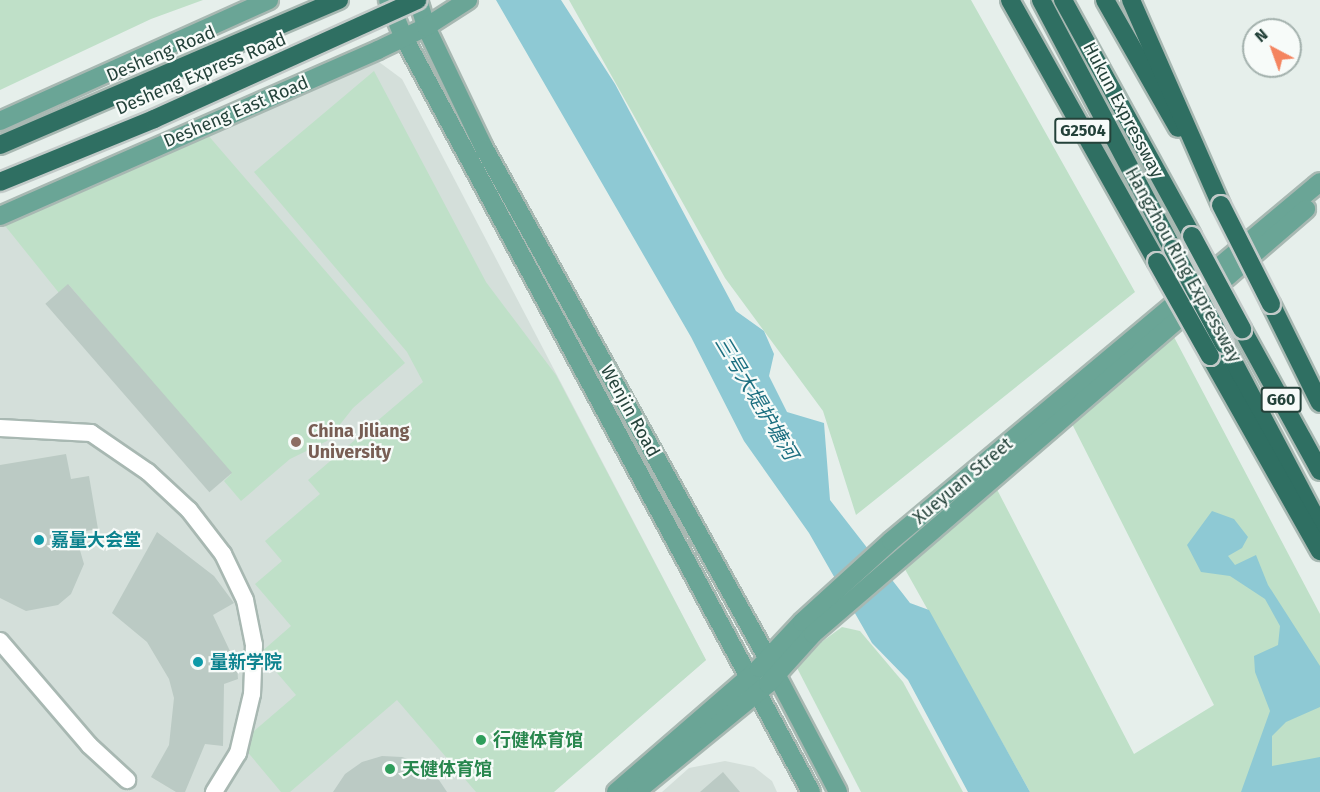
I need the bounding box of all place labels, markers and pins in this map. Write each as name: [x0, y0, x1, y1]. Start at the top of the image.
place label: China Jiliang University: [308, 421, 410, 464]
marker: China Jiliang University: [289, 435, 303, 449]
place label: 嘉量大会堂: [51, 529, 141, 551]
marker: 嘉量大会堂: [32, 533, 46, 547]
place label: 量新学院: [210, 651, 282, 673]
marker: 量新学院: [191, 655, 205, 669]
place label: 行健体育馆: [493, 729, 583, 751]
marker: 行健体育馆: [474, 733, 488, 747]
place label: 天健体育馆: [402, 758, 492, 780]
marker: 天健体育馆: [383, 762, 397, 776]

